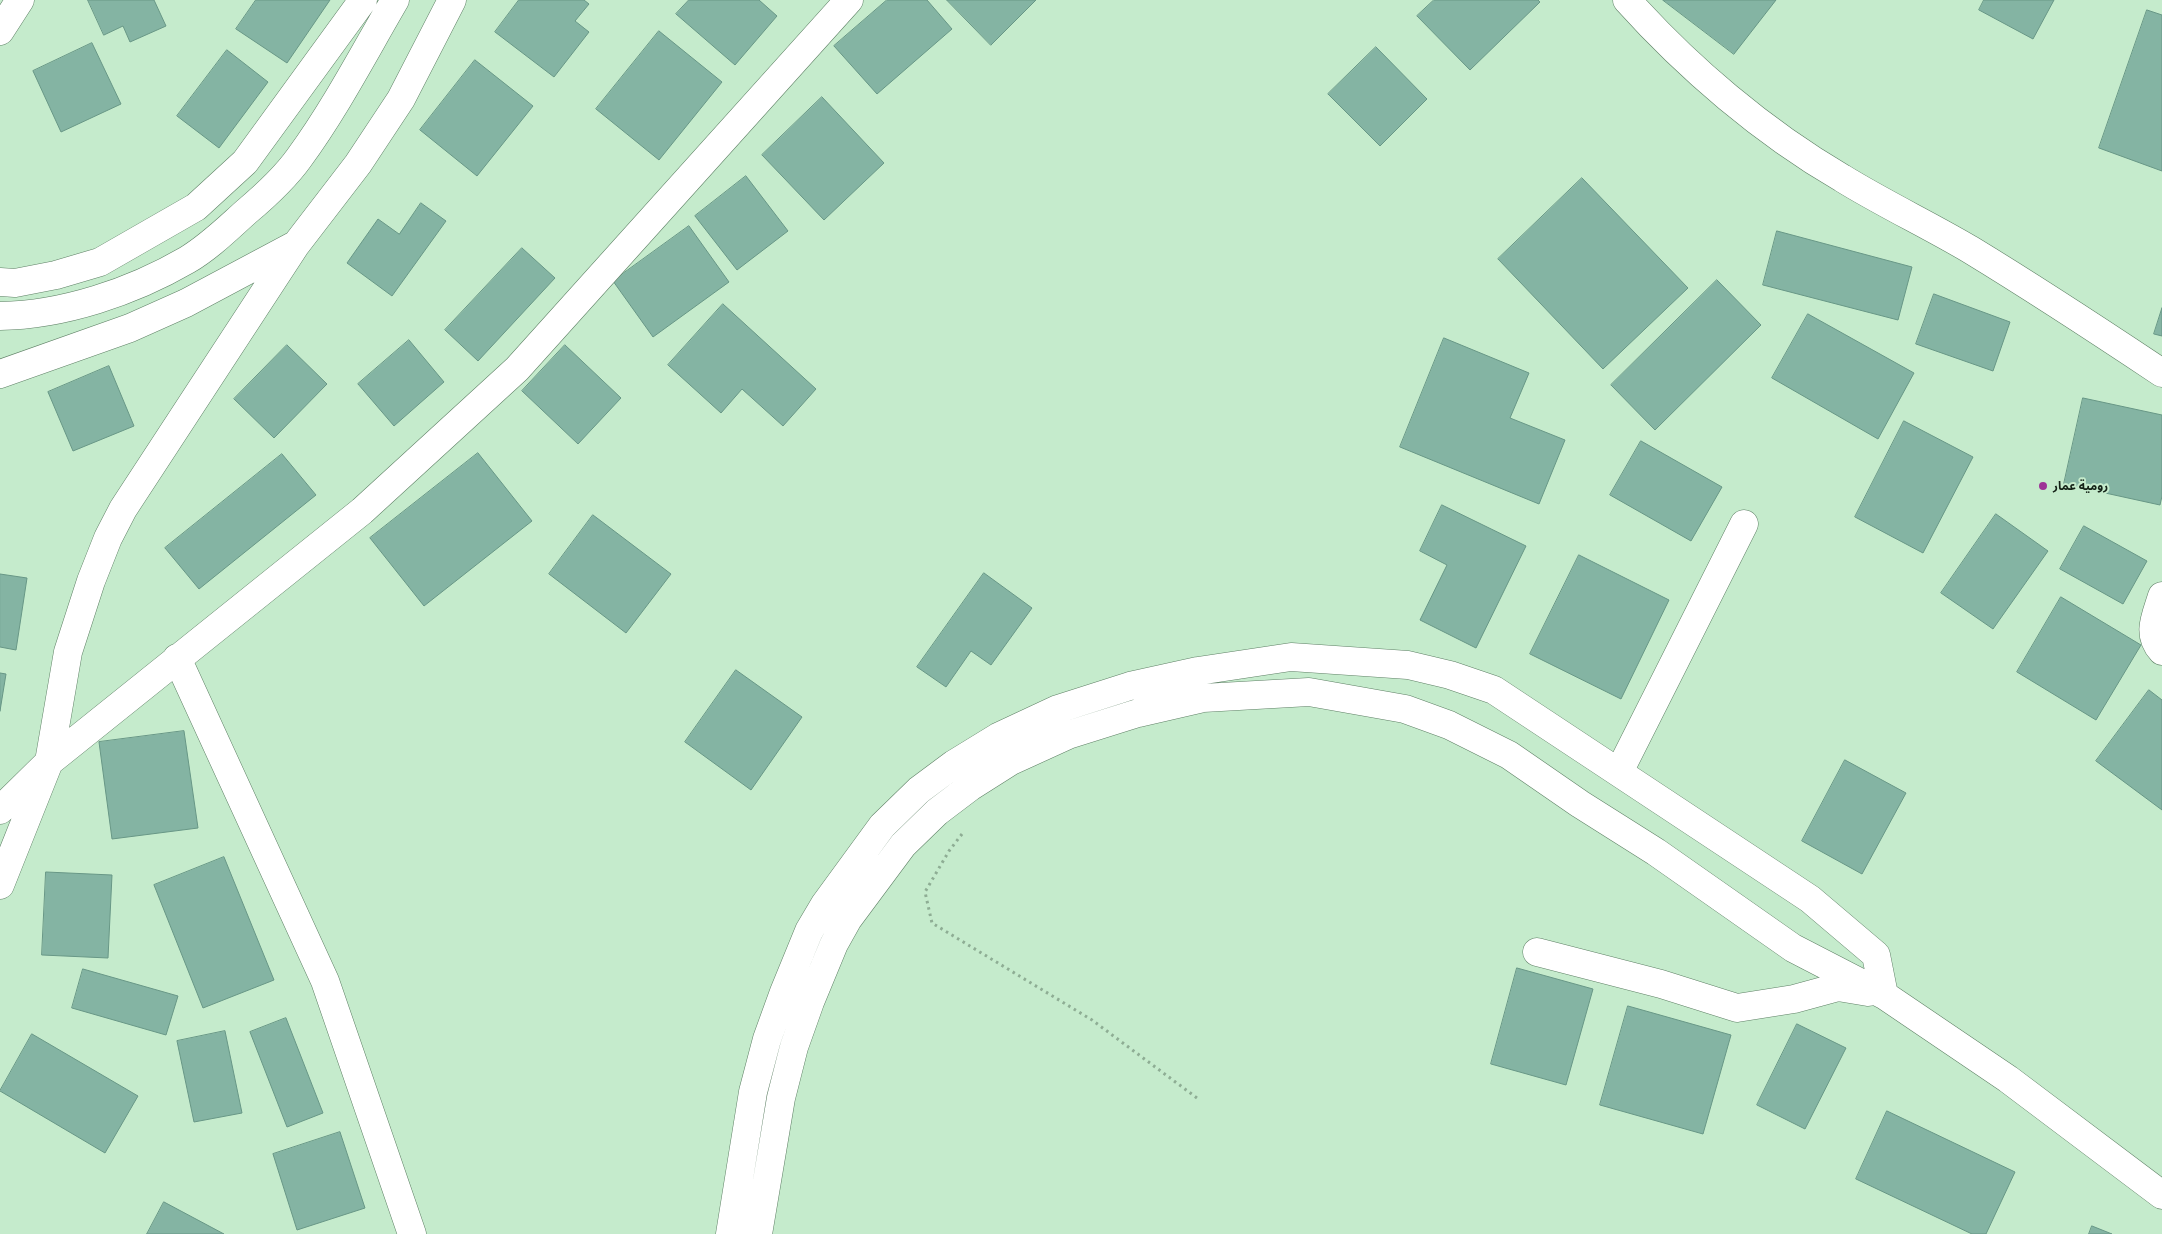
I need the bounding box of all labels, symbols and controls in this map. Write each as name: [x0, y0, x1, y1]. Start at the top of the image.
place label: رومية عمار: [2053, 479, 2108, 493]
marker: رومية عمار: [2037, 480, 2049, 492]

